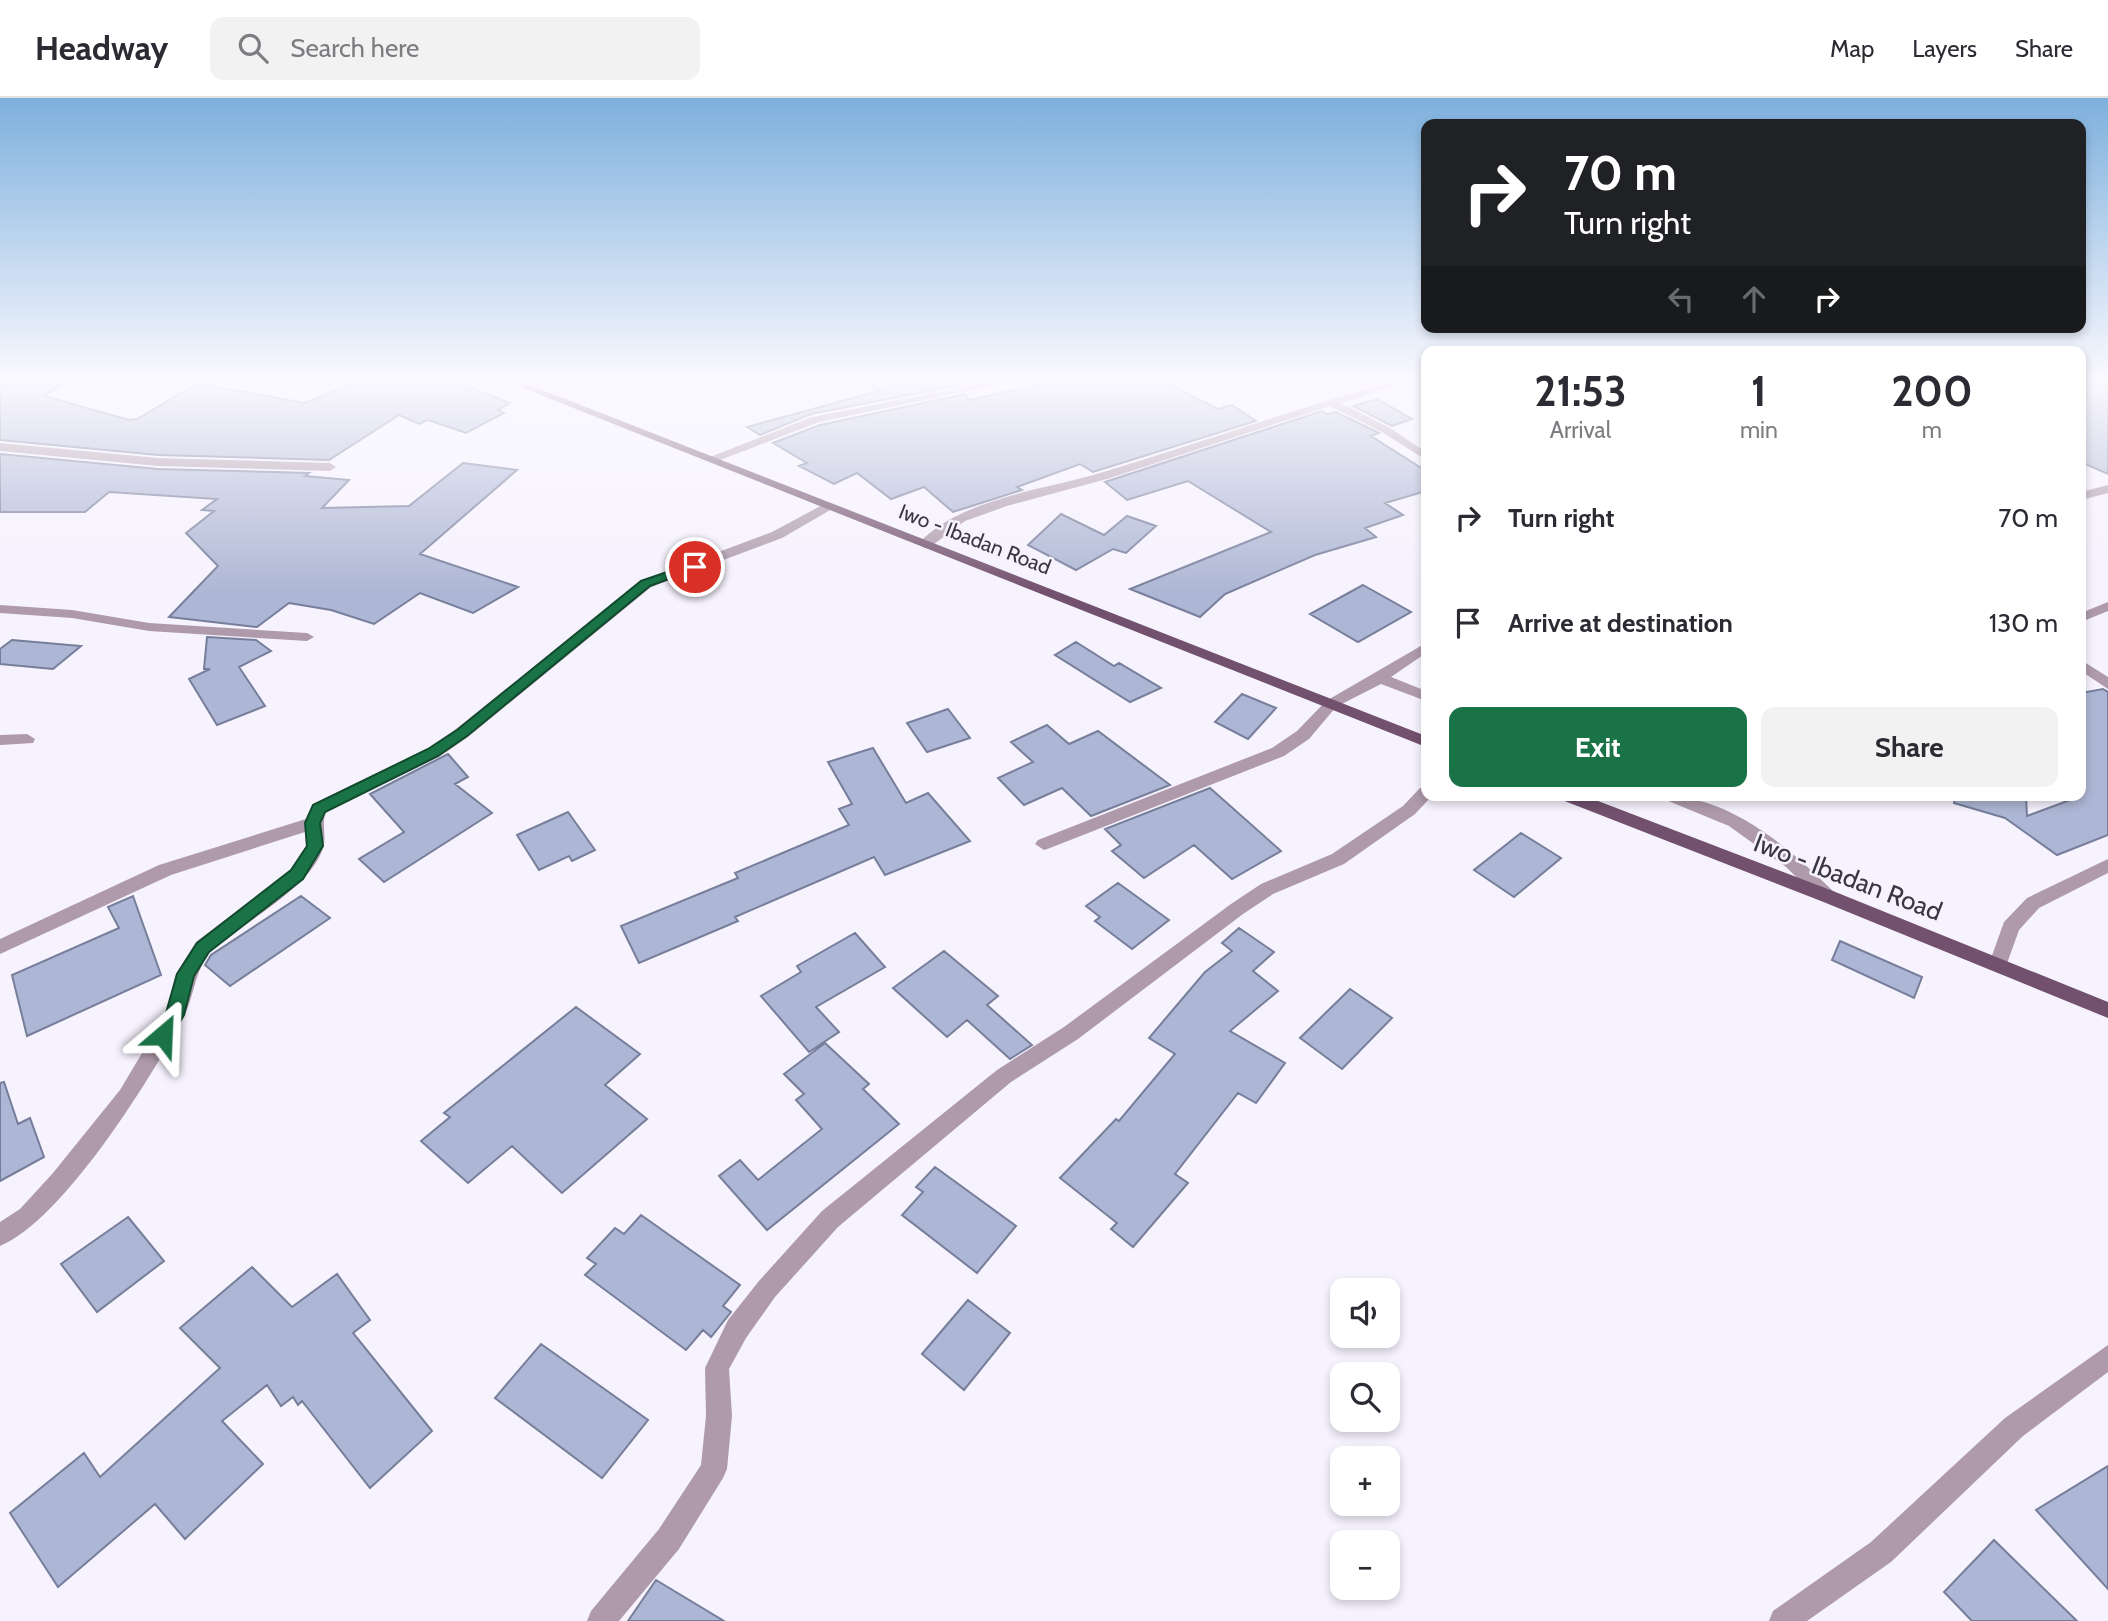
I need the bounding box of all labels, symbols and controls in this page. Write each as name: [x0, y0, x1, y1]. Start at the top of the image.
search box: [210, 17, 700, 80]
text: Headway: [35, 28, 168, 68]
icon: search: [234, 29, 272, 67]
text: Search here: [290, 32, 419, 64]
text: Map: [1830, 34, 1874, 63]
text: Layers: [1912, 34, 1977, 63]
text: Share: [2015, 34, 2073, 63]
text: 70 m: [1564, 143, 1677, 202]
icon: right: [1449, 147, 1540, 238]
text: Turn right: [1564, 203, 1691, 242]
icon: left: [1662, 280, 1700, 318]
icon: ahead: [1735, 280, 1773, 318]
icon: right: [1808, 280, 1846, 318]
text: 21:53: [1534, 365, 1627, 417]
text: 1: [1751, 365, 1767, 417]
text: 200: [1891, 365, 1973, 417]
text: Arrival: [1550, 416, 1611, 444]
text: min: [1740, 416, 1778, 444]
text: m: [1922, 416, 1942, 444]
street label: Iwo - Ibadan Road: [895, 499, 1055, 579]
icon: right: [1449, 499, 1487, 537]
text: Turn right: [1508, 502, 1614, 534]
text: 70 m: [1998, 502, 2058, 534]
pin: [665, 537, 725, 597]
icon: arrive: [676, 548, 714, 586]
icon: arrive: [1449, 604, 1487, 642]
text: Arrive at destination: [1508, 607, 1733, 639]
text: 130 m: [1989, 607, 2058, 639]
button: Exit: [1449, 707, 1747, 787]
button: Share: [1761, 707, 2058, 787]
street label: Iwo - Ibadan Road: [1749, 826, 1947, 928]
position arrow: [126, 998, 200, 1072]
map controls: [1330, 1278, 1400, 1600]
button: sound: [1330, 1278, 1400, 1348]
button: search: [1330, 1362, 1400, 1432]
button: +: [1330, 1446, 1400, 1516]
button: −: [1330, 1530, 1400, 1600]

